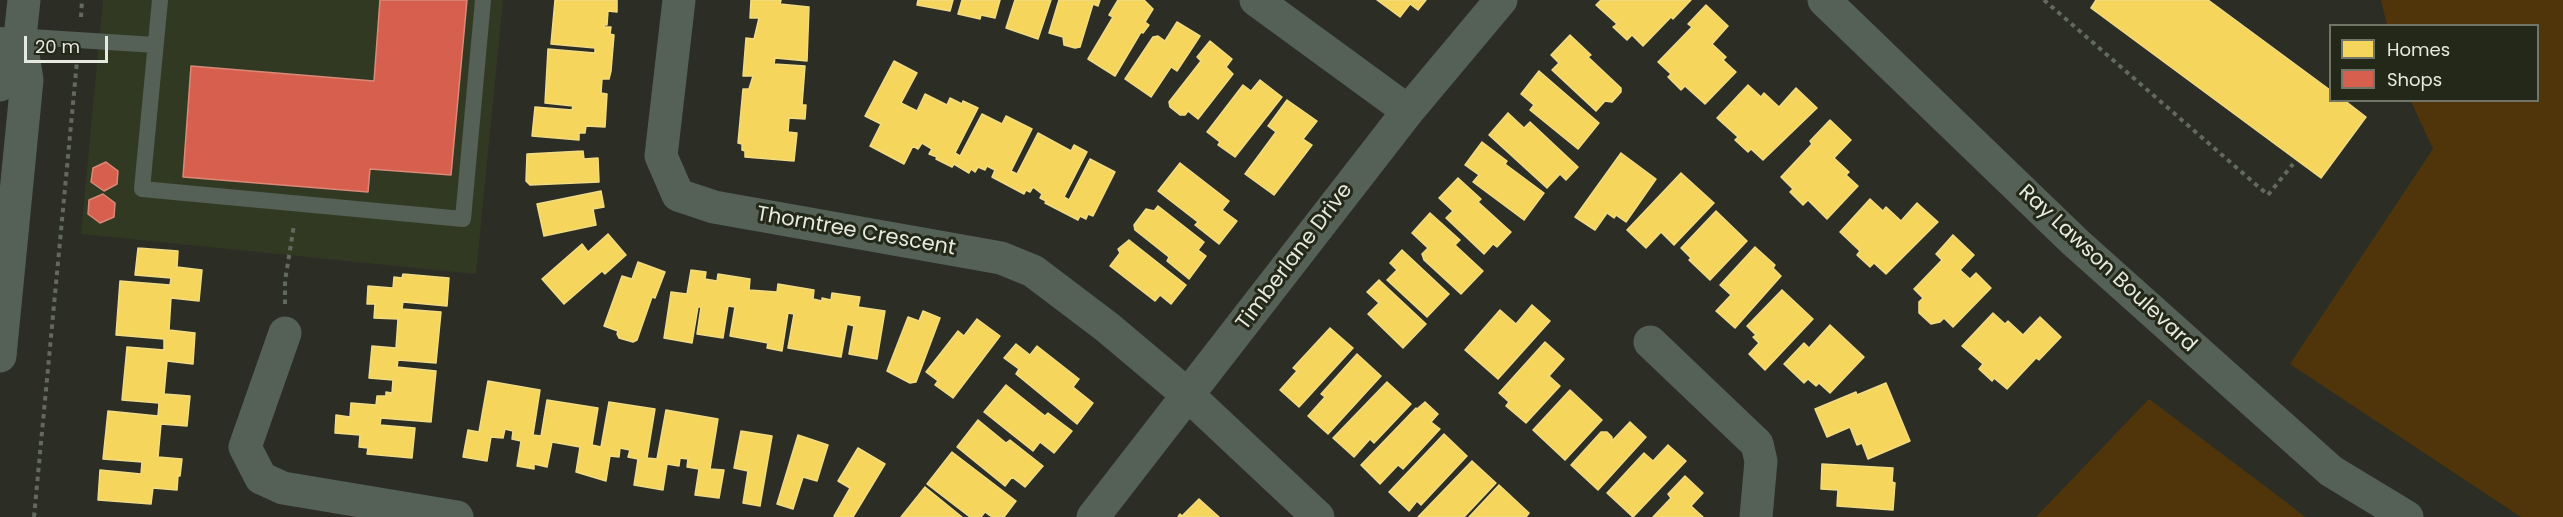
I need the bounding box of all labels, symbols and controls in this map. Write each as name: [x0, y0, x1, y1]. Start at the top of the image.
scale bar: [27, 24, 111, 62]
legend: [2329, 24, 2539, 102]
text: 20 m: [35, 34, 80, 59]
text: Homes: [2387, 37, 2450, 62]
text: Shops: [2387, 67, 2442, 92]
street label: Timberlane Drive: [1232, 179, 1358, 335]
street label: Ray Lawson Boulevard: [2013, 180, 2201, 358]
street label: Thorntree Crescent: [755, 202, 957, 262]

